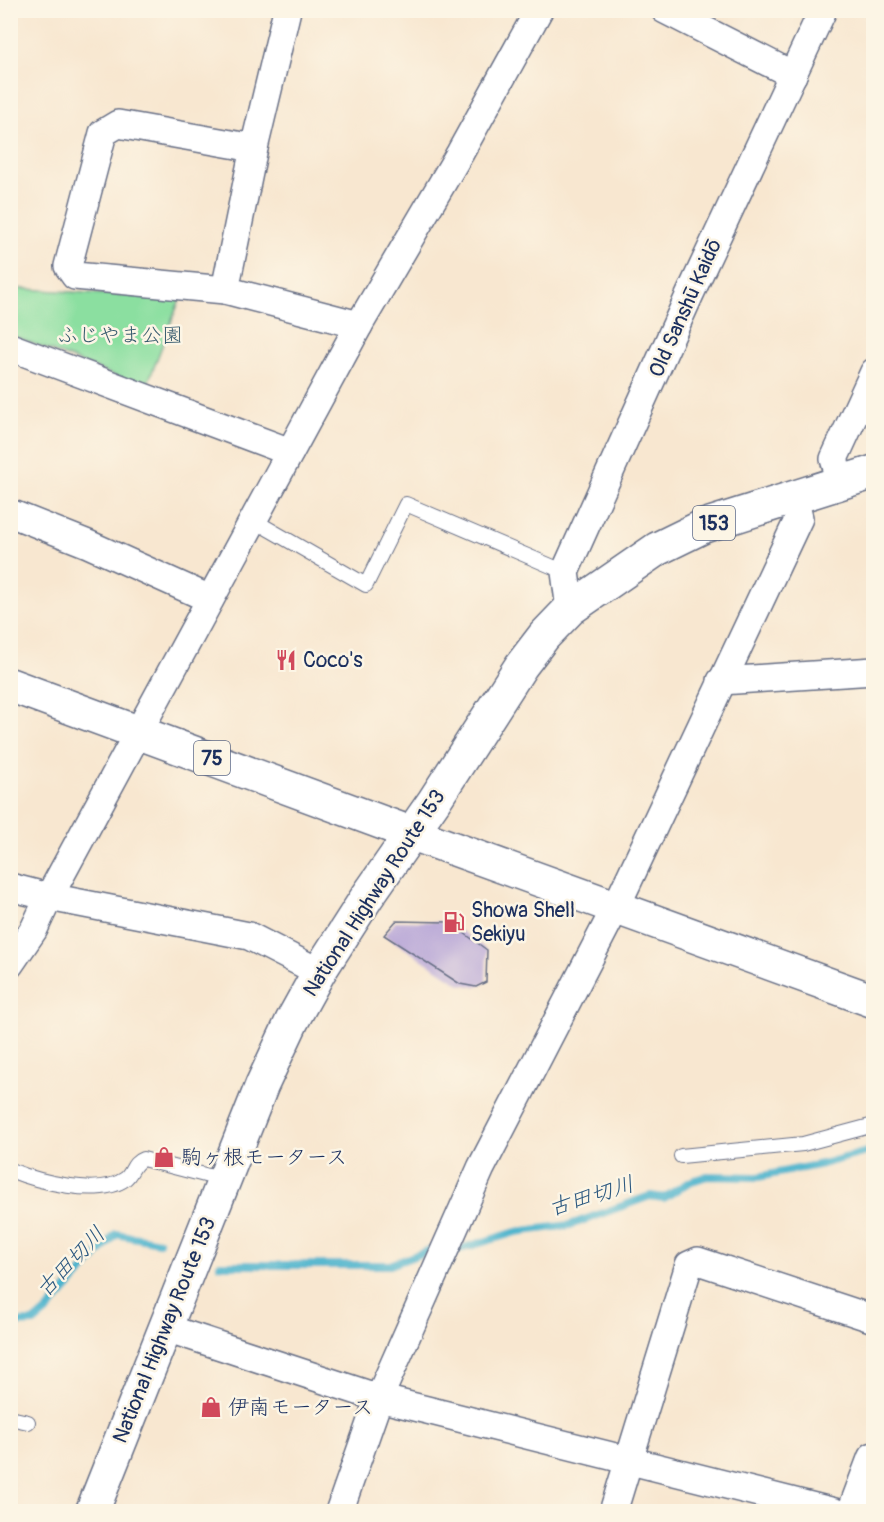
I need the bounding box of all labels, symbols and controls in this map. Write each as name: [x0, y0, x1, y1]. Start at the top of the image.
street label: Old Sanshū Kaidō: [643, 235, 728, 382]
park label: ふじやま公園: [57, 322, 183, 349]
road number: 153: [693, 506, 735, 540]
place label: Coco's: [303, 647, 363, 674]
restaurant icon: Coco's: [274, 648, 298, 672]
road number: 75: [194, 741, 230, 775]
street label: National Highway Route 153: [297, 785, 452, 1002]
place label: Showa Shell Sekiyu: [471, 897, 575, 948]
fuel station icon: Showa Shell Sekiyu: [442, 910, 466, 934]
place label: 駒ヶ根モータース: [181, 1144, 347, 1171]
shop icon: 駒ヶ根モータース: [152, 1145, 176, 1169]
water label: 古田切川: [545, 1170, 637, 1222]
street label: National Highway Route 153: [107, 1213, 222, 1447]
water label: 古田切川: [30, 1220, 111, 1303]
place label: 伊南モータース: [228, 1394, 373, 1421]
shop icon: 伊南モータース: [199, 1395, 223, 1419]

